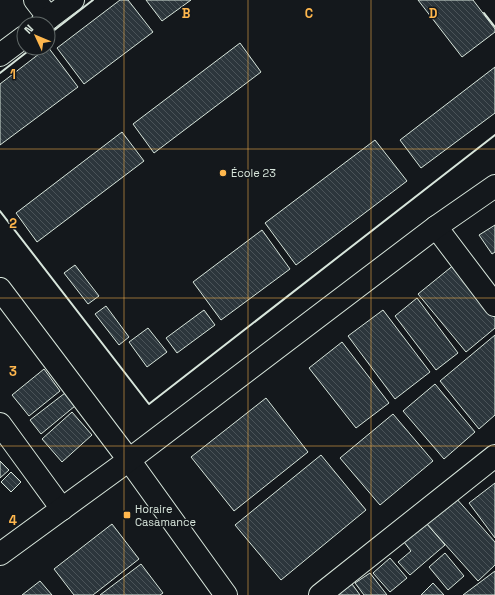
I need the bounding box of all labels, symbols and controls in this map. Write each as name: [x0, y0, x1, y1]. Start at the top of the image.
text: B: [182, 5, 191, 22]
text: C: [305, 5, 313, 22]
text: D: [429, 5, 438, 22]
north arrow: [16, 16, 56, 56]
text: N: [21, 22, 36, 37]
text: 1: [10, 66, 16, 83]
place label: École 23: [231, 166, 276, 180]
marker: École 23: [218, 168, 228, 178]
text: 2: [9, 215, 17, 232]
text: 3: [9, 363, 17, 380]
place label: Horaire Casamance: [135, 502, 196, 529]
marker: Horaire Casamance: [122, 510, 132, 520]
text: 4: [9, 512, 17, 529]

